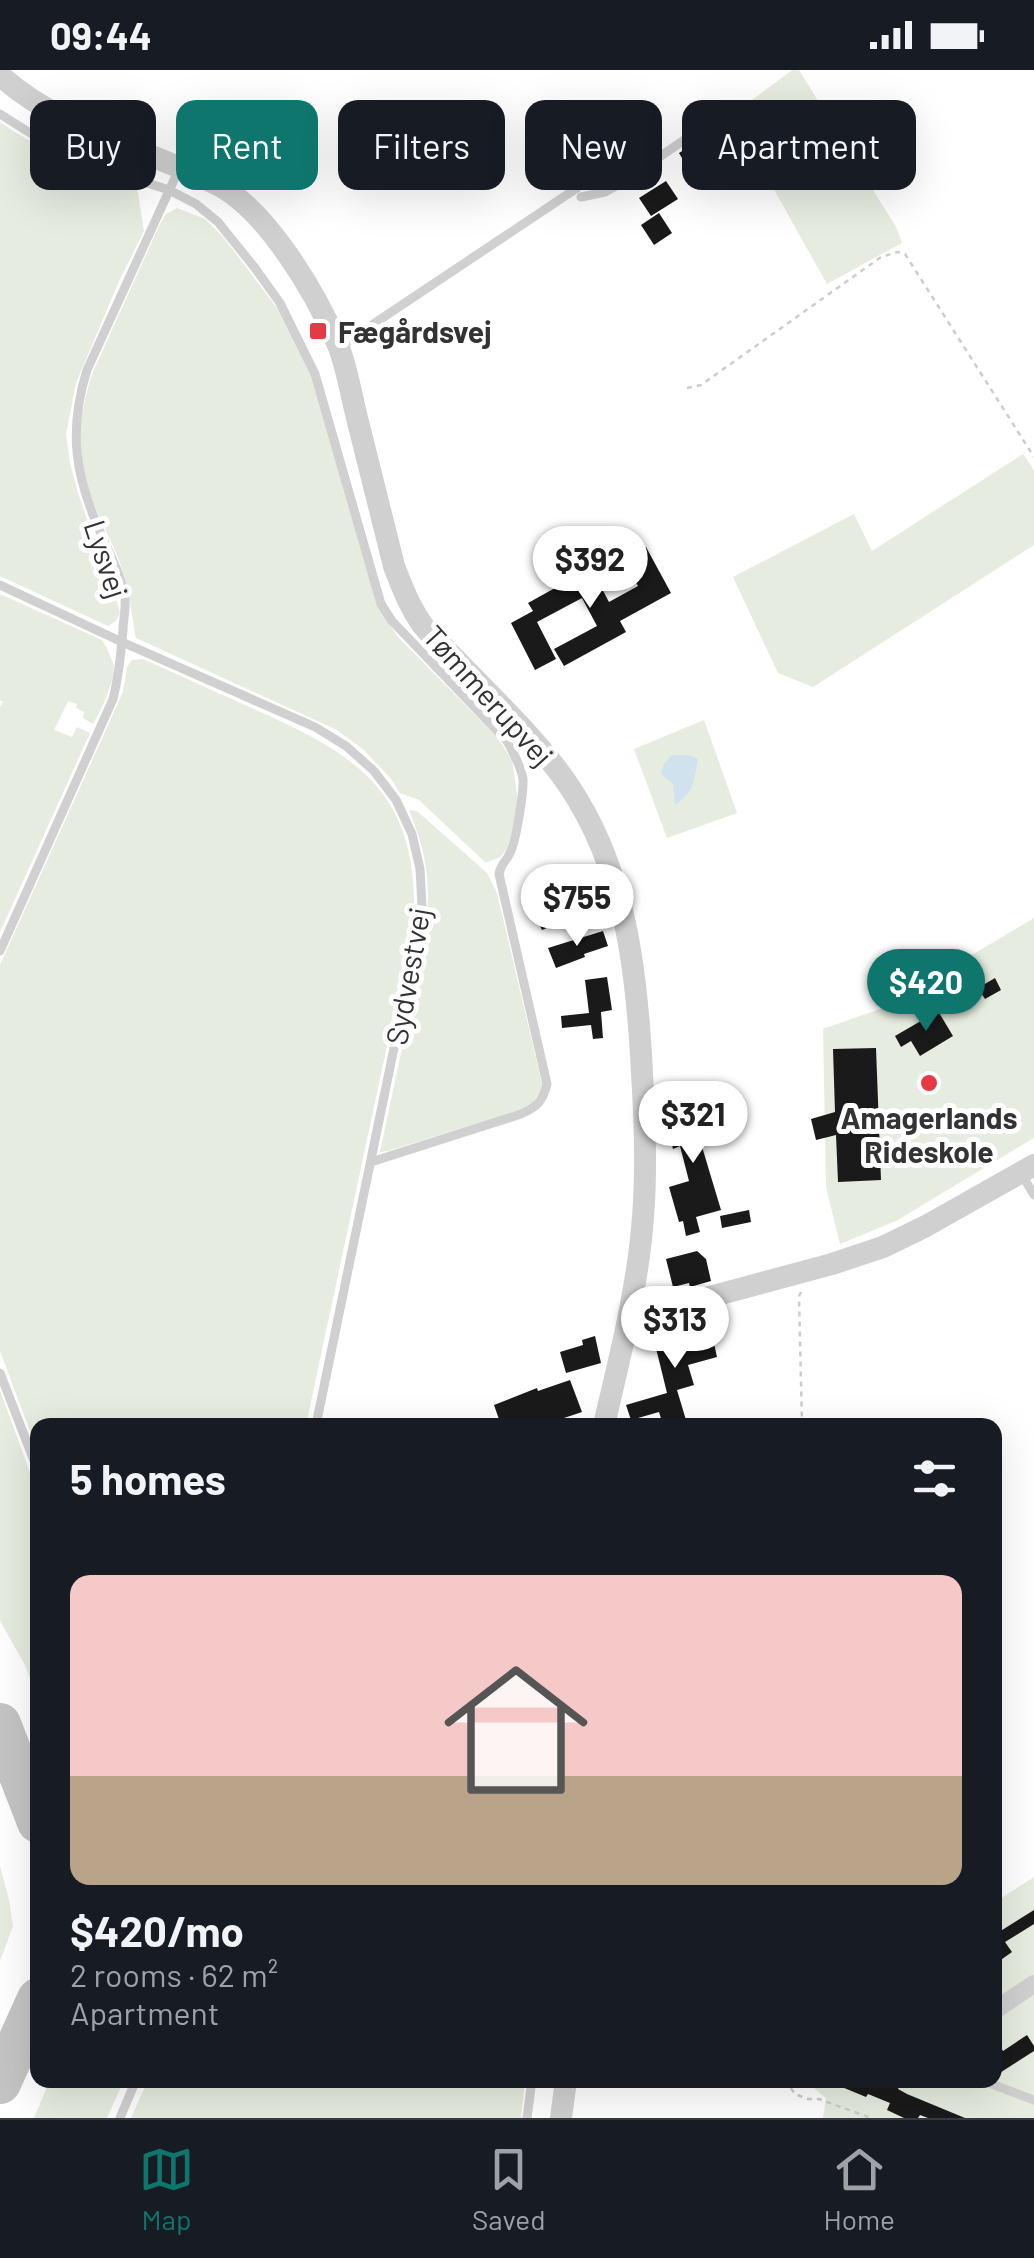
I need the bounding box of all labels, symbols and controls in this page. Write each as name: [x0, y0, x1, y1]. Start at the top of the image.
text: 09:44: [50, 12, 152, 58]
chip: Buy: [30, 100, 156, 190]
chip: Rent: [176, 100, 318, 190]
chip: Filters: [338, 100, 505, 190]
chip: New: [525, 100, 662, 190]
chip: Apartment: [682, 100, 916, 190]
place label: Fægårdsvej: [338, 313, 492, 349]
marker: Fægårdsvej: [307, 320, 329, 342]
street label: Lysvej: [77, 515, 137, 603]
pin: $392: [531, 526, 649, 611]
text: $392: [555, 539, 625, 577]
street label: Tømmerupvej: [417, 617, 561, 773]
pin: $755: [518, 864, 636, 949]
text: $755: [543, 877, 611, 915]
street label: Sydvestvej: [377, 904, 437, 1048]
pin: $420: [867, 949, 985, 1034]
text: $420: [889, 962, 963, 1000]
marker: Amagerlands Rideskole: [918, 1072, 940, 1094]
pin: $321: [634, 1081, 752, 1166]
text: $321: [661, 1094, 725, 1132]
place label: Amagerlands Rideskole: [840, 1099, 1018, 1169]
pin: $313: [616, 1286, 734, 1371]
text: $313: [643, 1299, 707, 1337]
icon: filters: [907, 1451, 962, 1506]
text: 5 homes: [70, 1453, 226, 1503]
icon: home: [426, 1640, 606, 1820]
text: $420/mo: [70, 1905, 244, 1955]
text: 2 rooms · 62 m²: [70, 1955, 278, 1993]
text: Apartment: [70, 1993, 219, 2031]
tab: Map: [139, 2142, 194, 2236]
tab: Saved: [472, 2142, 546, 2236]
tab: Home: [824, 2142, 895, 2236]

